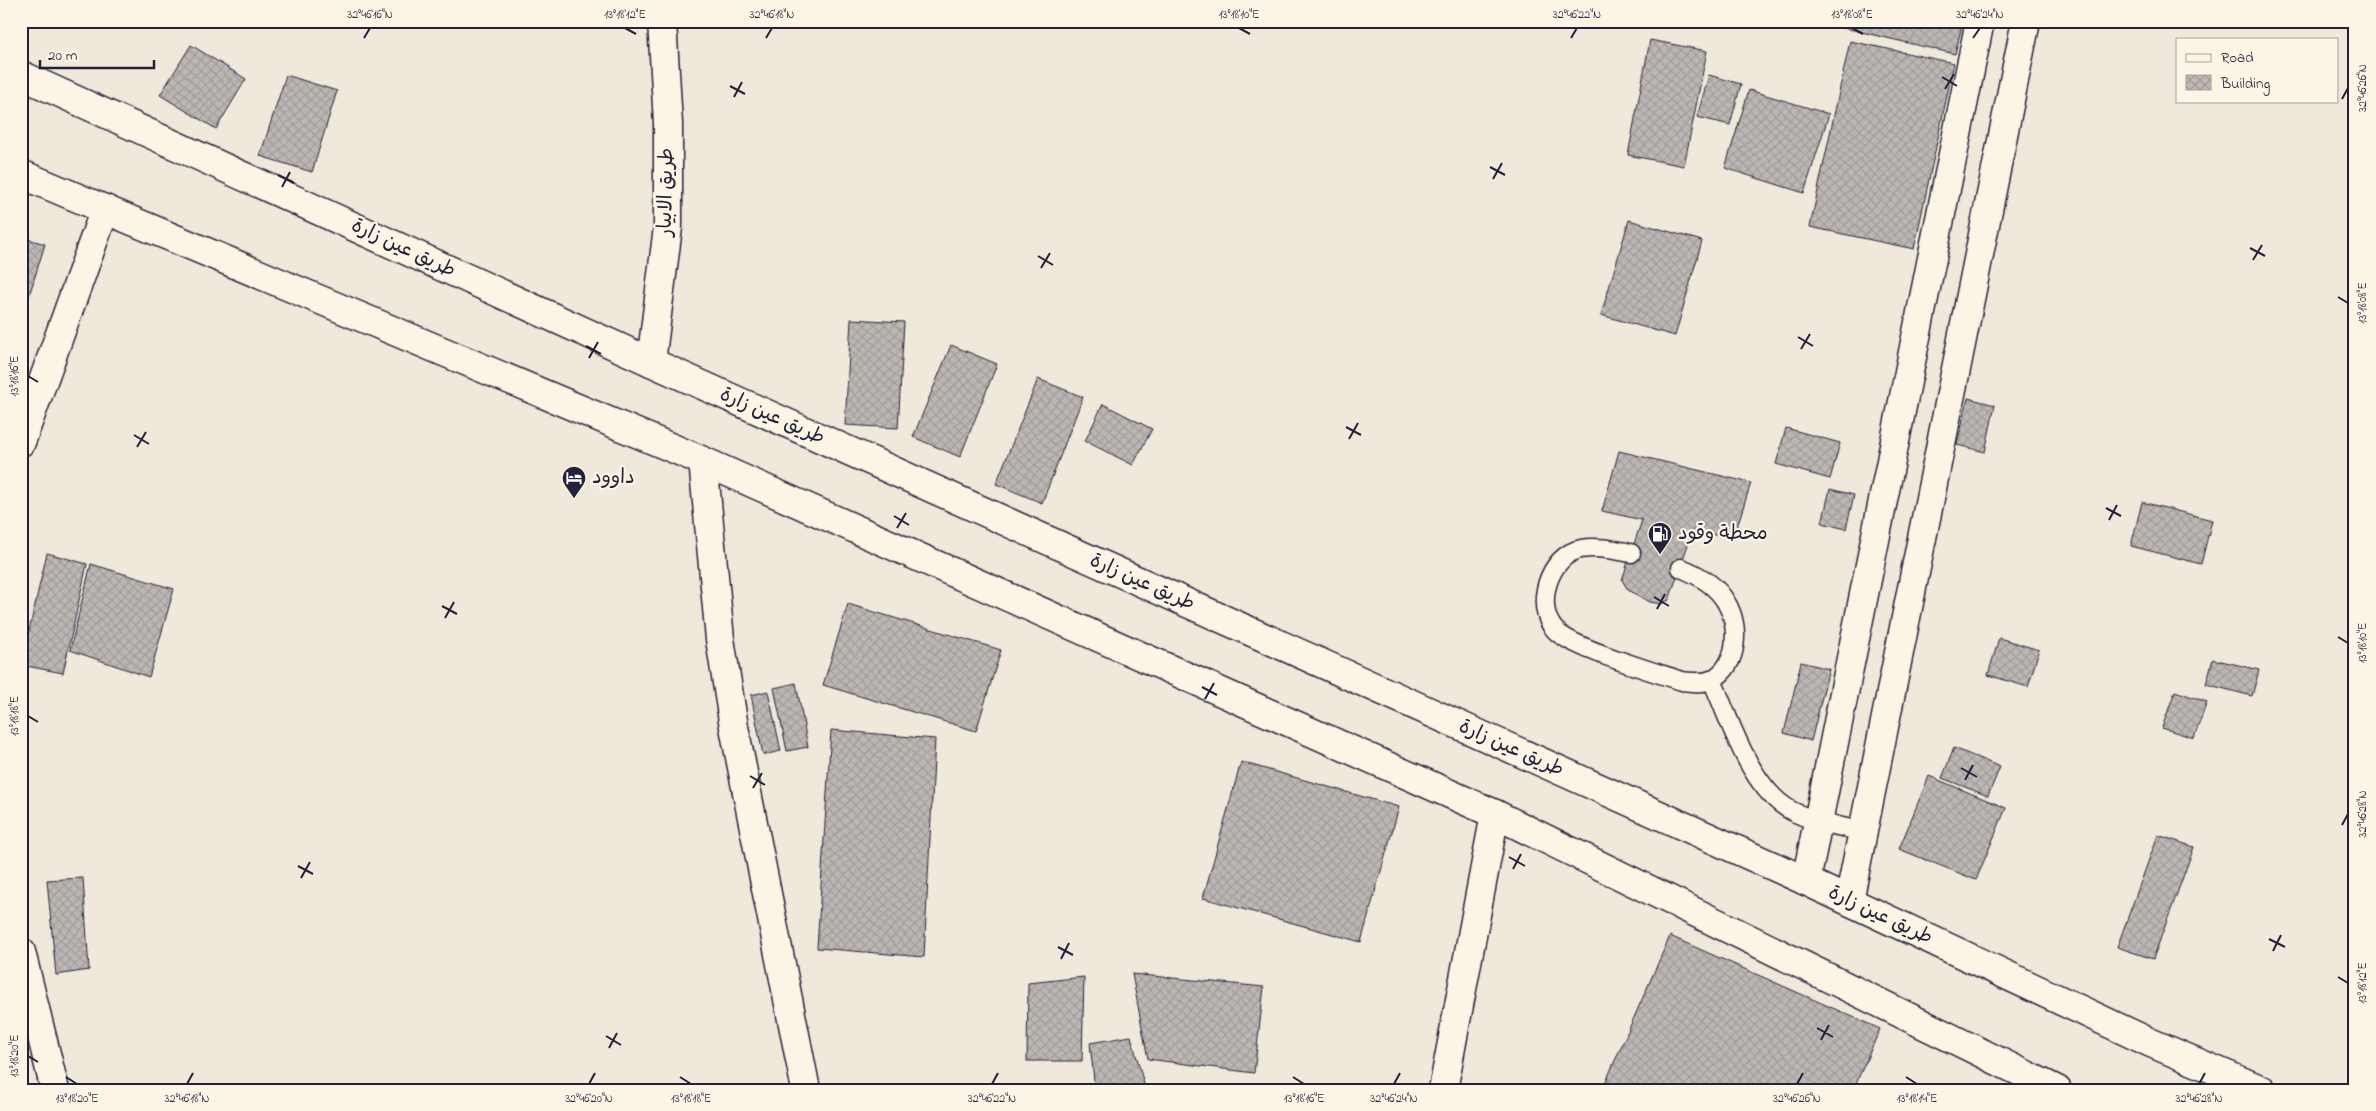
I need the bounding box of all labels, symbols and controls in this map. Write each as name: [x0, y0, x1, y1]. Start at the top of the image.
text: 32°46'16"N: [347, 6, 393, 24]
text: 13°18'12"E: [604, 6, 646, 24]
text: 32°46'18"N: [750, 6, 794, 24]
text: 13°18'10"E: [1219, 6, 1259, 24]
text: 32°46'22"N: [1553, 6, 1601, 24]
text: 13°18'08"E: [1831, 6, 1873, 24]
text: 32°46'24"N: [1956, 6, 2004, 24]
scale bar: [40, 38, 154, 70]
legend: [2176, 38, 2338, 102]
text: 20 m: [48, 45, 78, 67]
text: Road: [2221, 47, 2254, 69]
text: 32°46'26"N: [2354, 64, 2372, 112]
text: Building: [2220, 73, 2270, 96]
street label: طريق الابيار: [652, 147, 682, 239]
street label: طريق عين زارة: [346, 212, 460, 286]
text: 13°18'08"E: [2354, 282, 2372, 324]
text: 13°18'16"E: [6, 356, 24, 396]
street label: طريق عين زارة: [715, 381, 829, 453]
place label: داوود: [592, 464, 635, 493]
hotel icon: داوود: [561, 465, 587, 499]
place label: محطة وقود: [1678, 520, 1768, 549]
fuel station icon: محطة وقود: [1647, 521, 1673, 555]
street label: طريق عين زارة: [1085, 547, 1199, 619]
text: 13°18'10"E: [2354, 623, 2372, 663]
text: 13°18'18"E: [6, 696, 24, 736]
street label: طريق عين زارة: [1454, 713, 1568, 785]
text: 32°46'28"N: [2354, 791, 2372, 838]
street label: طريق عين زارة: [1823, 879, 1937, 953]
text: 13°18'12"E: [2354, 962, 2372, 1004]
text: 13°18'20"E: [6, 1035, 24, 1077]
text: 13°18'20"E: [56, 1090, 98, 1108]
text: 32°46'18"N: [165, 1090, 209, 1108]
text: 32°46'20"N: [565, 1090, 613, 1108]
text: 13°18'18"E: [671, 1090, 711, 1108]
text: 32°46'22"N: [968, 1090, 1016, 1108]
text: 13°18'16"E: [1284, 1090, 1324, 1108]
text: 32°46'24"N: [1370, 1090, 1418, 1108]
text: 32°46'26"N: [1773, 1090, 1821, 1108]
text: 13°18'14"E: [1897, 1090, 1937, 1108]
text: 32°46'28"N: [2176, 1090, 2223, 1108]

